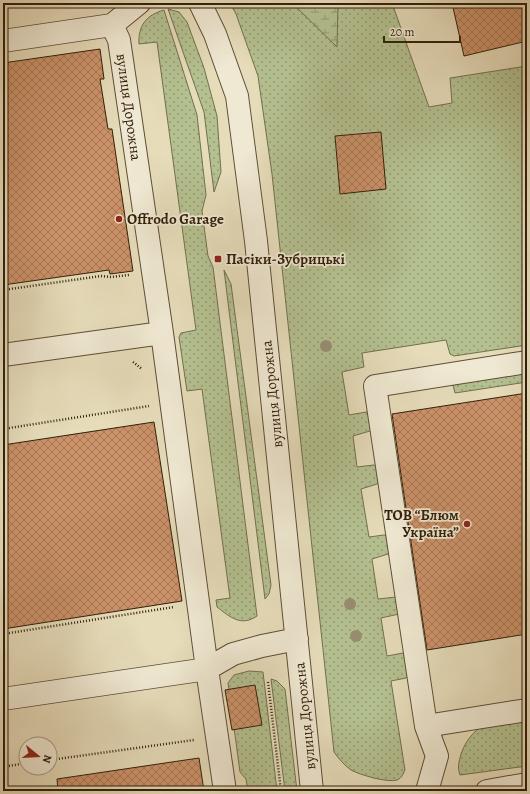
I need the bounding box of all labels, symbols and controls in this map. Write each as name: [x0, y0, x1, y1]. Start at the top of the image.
scale bar: [384, 18, 460, 44]
text: 20 m: [390, 24, 414, 40]
street label: вулиця Дорожна: [112, 52, 146, 162]
place label: Offrodo Garage: [127, 209, 224, 229]
marker: Offrodo Garage: [114, 214, 124, 224]
place label: Пасіки-Зубрицькі: [226, 249, 345, 269]
marker: Пасіки-Зубрицькі: [213, 254, 223, 264]
street label: вулиця Дорожна: [256, 339, 288, 449]
place label: ТОВ “Блюм Україна”: [384, 505, 459, 542]
marker: ТОВ “Блюм Україна”: [462, 519, 472, 529]
street label: вулиця Дорожна: [289, 661, 321, 771]
north arrow: [18, 736, 58, 776]
text: N: [39, 753, 55, 765]

